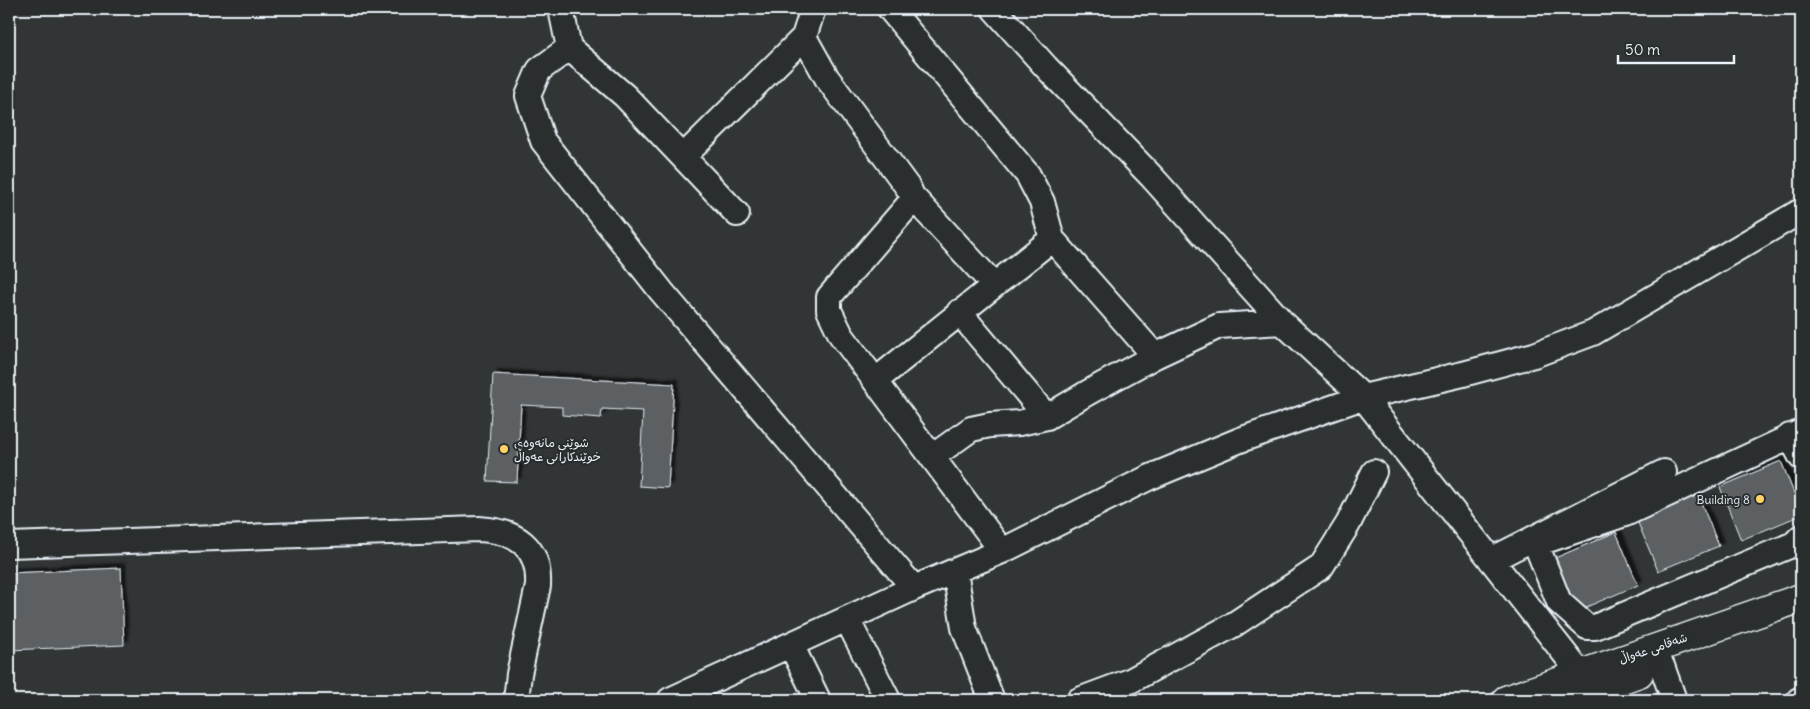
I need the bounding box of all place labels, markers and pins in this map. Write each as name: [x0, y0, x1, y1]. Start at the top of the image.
place label: شوێنی مانەوەی خوێندکارانی عەواڵ: [514, 435, 601, 465]
marker: شوێنی مانەوەی خوێندکارانی عەواڵ: [498, 443, 510, 455]
place label: Building 8: [1697, 492, 1750, 507]
marker: Building 8: [1754, 493, 1766, 505]

